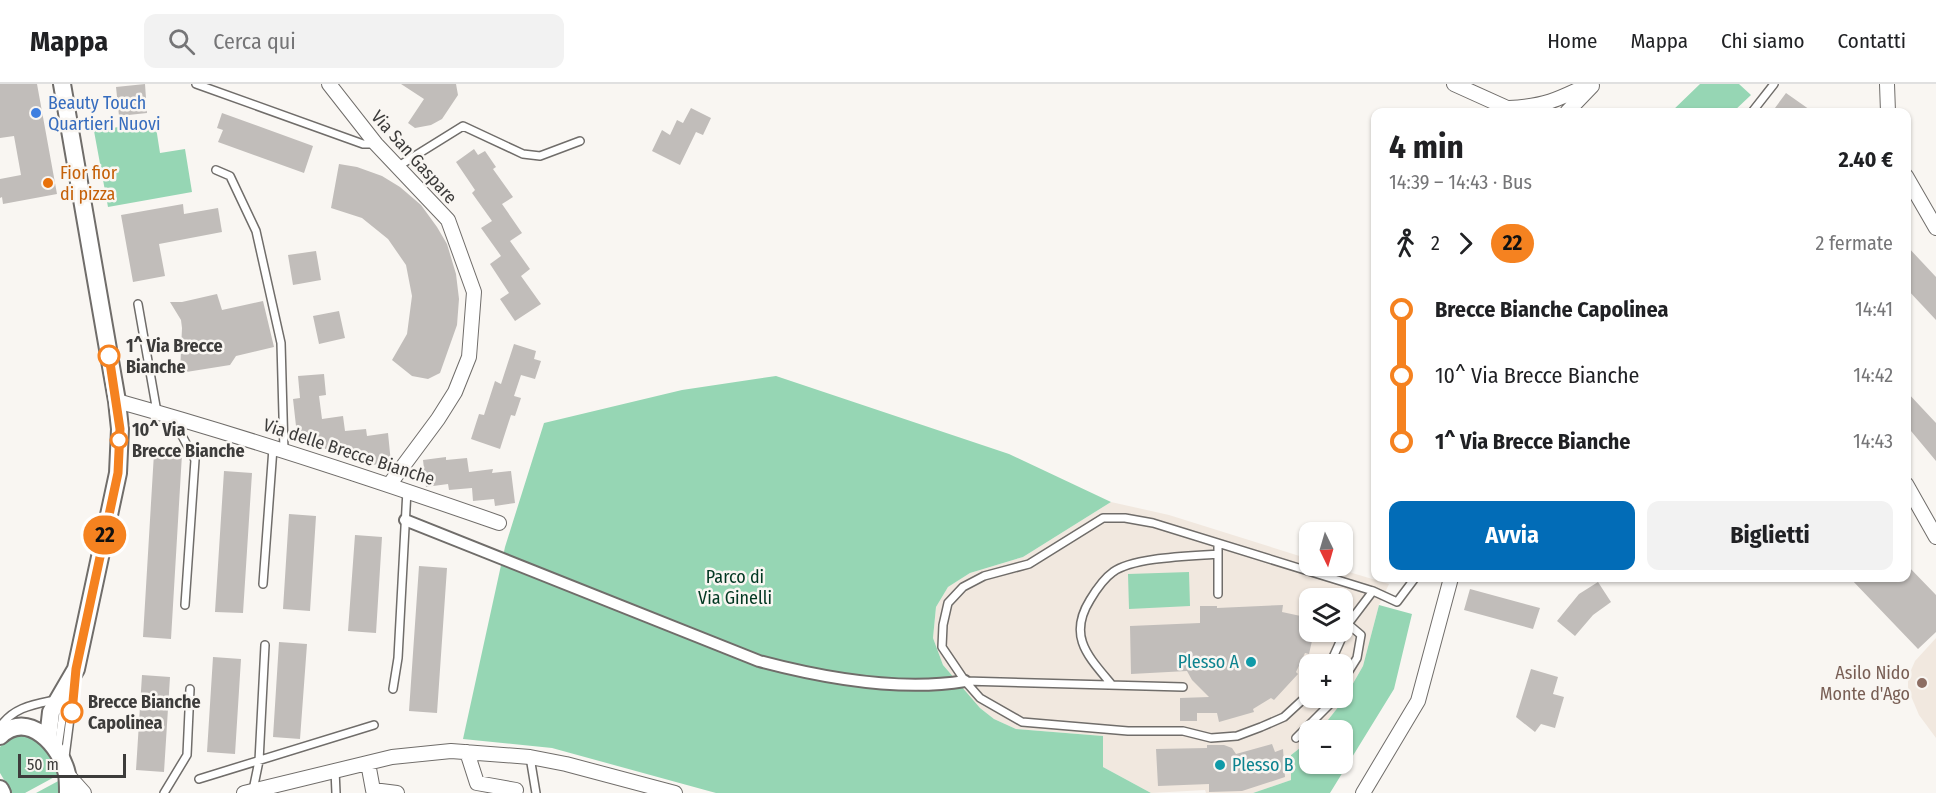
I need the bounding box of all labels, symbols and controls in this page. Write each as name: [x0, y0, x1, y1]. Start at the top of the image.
search box: [144, 14, 564, 68]
text: Mappa: [30, 25, 108, 58]
icon: search: [165, 25, 198, 58]
text: Cerca qui: [213, 28, 296, 55]
text: Home: [1547, 28, 1597, 54]
text: Mappa: [1630, 28, 1688, 54]
text: Chi siamo: [1721, 28, 1805, 54]
text: Contatti: [1838, 28, 1906, 54]
place label: Beauty Touch Quartieri Nuovi: [48, 92, 160, 135]
marker: Beauty Touch Quartieri Nuovi: [29, 106, 43, 120]
street label: Via San Gaspare: [366, 106, 462, 208]
text: 4 min: [1389, 127, 1464, 167]
text: 2.40 €: [1839, 146, 1893, 173]
place label: Fior fior di pizza: [60, 162, 118, 205]
text: 14:39 – 14:43 · Bus: [1389, 170, 1532, 194]
marker: Fior fior di pizza: [41, 176, 55, 190]
icon: walk: [1389, 227, 1422, 260]
icon: forward: [1449, 227, 1482, 260]
text: 22: [1503, 230, 1522, 256]
text: 2: [1431, 231, 1440, 255]
text: 2 fermate: [1815, 231, 1893, 255]
text: Brecce Bianche Capolinea: [1435, 296, 1668, 323]
text: 14:41: [1855, 297, 1893, 321]
place label: 1^ Via Brecce Bianche: [126, 335, 223, 378]
marker: 1^ Via Brecce Bianche: [98, 345, 120, 367]
text: 10^ Via Brecce Bianche: [1435, 362, 1640, 389]
text: 14:42: [1853, 363, 1893, 387]
street label: Via delle Brecce Bianche: [260, 414, 438, 490]
place label: 10^ Via Brecce Bianche: [132, 419, 245, 462]
text: 1^ Via Brecce Bianche: [1435, 428, 1631, 455]
text: 14:43: [1853, 429, 1893, 453]
marker: 10^ Via Brecce Bianche: [110, 431, 128, 449]
button: Avvia: [1389, 501, 1635, 570]
button: Biglietti: [1647, 501, 1893, 570]
line badge: 22: [78, 516, 132, 554]
text: 22: [95, 522, 115, 548]
north arrow: [1299, 522, 1353, 576]
map controls: [1299, 522, 1353, 774]
park label: Parco di Via Ginelli: [698, 566, 772, 609]
button: layers: [1299, 588, 1353, 642]
place label: Plesso A: [1178, 651, 1240, 673]
button: +: [1299, 654, 1353, 708]
marker: Plesso A: [1244, 655, 1258, 669]
place label: Asilo Nido Monte d'Ago: [1820, 662, 1910, 705]
marker: Asilo Nido Monte d'Ago: [1915, 676, 1929, 690]
place label: Brecce Bianche Capolinea: [88, 691, 201, 734]
marker: Brecce Bianche Capolinea: [61, 701, 83, 723]
button: −: [1299, 720, 1353, 774]
scale bar: [18, 751, 126, 778]
place label: Plesso B: [1232, 754, 1294, 776]
text: 50 m: [27, 755, 59, 774]
marker: Plesso B: [1213, 758, 1227, 772]

